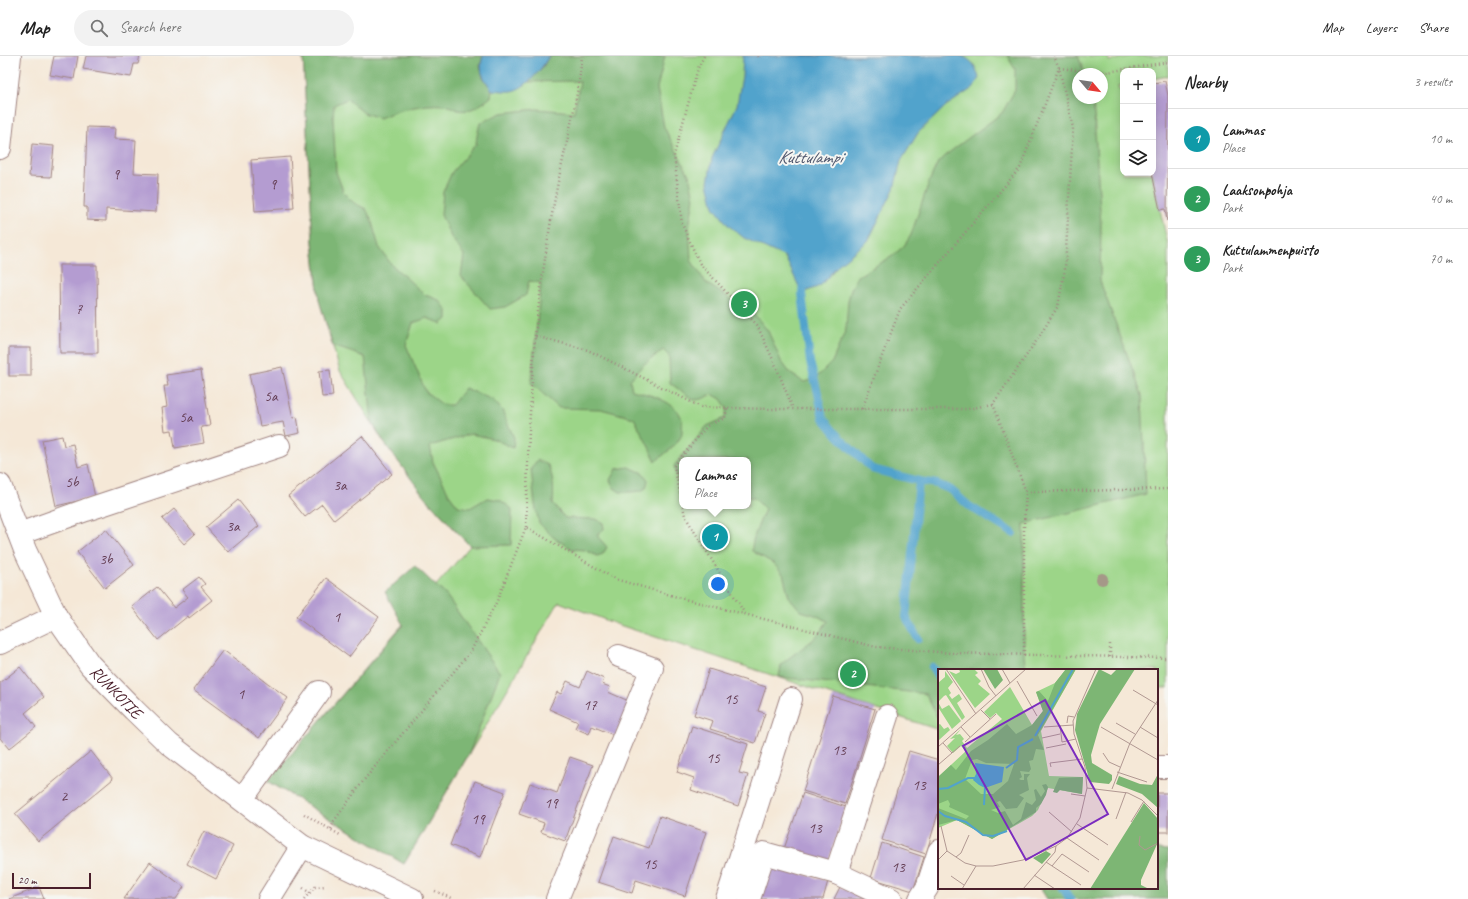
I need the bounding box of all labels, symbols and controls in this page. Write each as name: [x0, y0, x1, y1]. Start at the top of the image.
search box: [74, 10, 354, 46]
text: Map: [20, 16, 50, 40]
icon: search: [88, 17, 110, 39]
text: Search here: [120, 18, 181, 37]
text: Map: [1322, 19, 1344, 36]
text: Layers: [1366, 19, 1397, 36]
text: Share: [1419, 19, 1448, 36]
north arrow: [1072, 68, 1108, 104]
map controls: [1120, 68, 1156, 176]
button: +: [1120, 68, 1156, 104]
text: Nearby: [1184, 72, 1227, 93]
text: 3 results: [1414, 74, 1452, 90]
button: −: [1120, 104, 1156, 140]
text: Lammas: [1222, 121, 1264, 140]
text: 1: [1194, 131, 1200, 147]
text: 10 m: [1430, 131, 1452, 147]
button: layers: [1120, 140, 1156, 176]
text: Place: [1222, 140, 1245, 156]
water label: Kuttulampi: [778, 146, 847, 168]
house number: 9: [113, 165, 121, 184]
house number: 9: [270, 175, 278, 194]
text: Laaksonpohja: [1222, 181, 1292, 200]
text: 2: [1194, 191, 1200, 207]
text: 40 m: [1430, 191, 1452, 207]
text: Park: [1222, 200, 1243, 216]
text: Kuttulammenpuisto: [1222, 241, 1318, 260]
text: 3: [1194, 251, 1200, 267]
text: 70 m: [1430, 251, 1452, 267]
text: Park: [1222, 260, 1243, 276]
pin: 3: [731, 289, 757, 319]
house number: 7: [76, 300, 84, 319]
house number: 5a: [264, 387, 279, 406]
house number: 5a: [179, 408, 194, 427]
popup: [679, 457, 751, 509]
text: Lammas: [694, 466, 736, 485]
house number: 5b: [65, 473, 80, 492]
house number: 3a: [333, 476, 348, 495]
text: Place: [694, 485, 717, 501]
house number: 3a: [226, 517, 241, 536]
pin: 1: [702, 522, 728, 552]
house number: 3b: [99, 550, 114, 569]
your location: [708, 574, 728, 594]
house number: 1: [334, 608, 342, 627]
pin: 2: [840, 659, 866, 689]
street label: RUNKOTIE: [86, 661, 148, 724]
inset map: [938, 669, 1158, 889]
house number: 1: [238, 685, 246, 704]
house number: 15: [724, 690, 739, 709]
house number: 17: [583, 696, 598, 715]
house number: 13: [832, 741, 847, 760]
house number: 15: [706, 749, 721, 768]
house number: 13: [912, 776, 927, 795]
house number: 2: [61, 787, 69, 806]
house number: 19: [544, 794, 559, 813]
house number: 19: [471, 810, 486, 829]
house number: 13: [808, 819, 823, 838]
house number: 15: [643, 855, 658, 874]
house number: 13: [891, 858, 906, 877]
scale bar: [12, 871, 91, 890]
text: 20 m: [18, 873, 37, 887]

